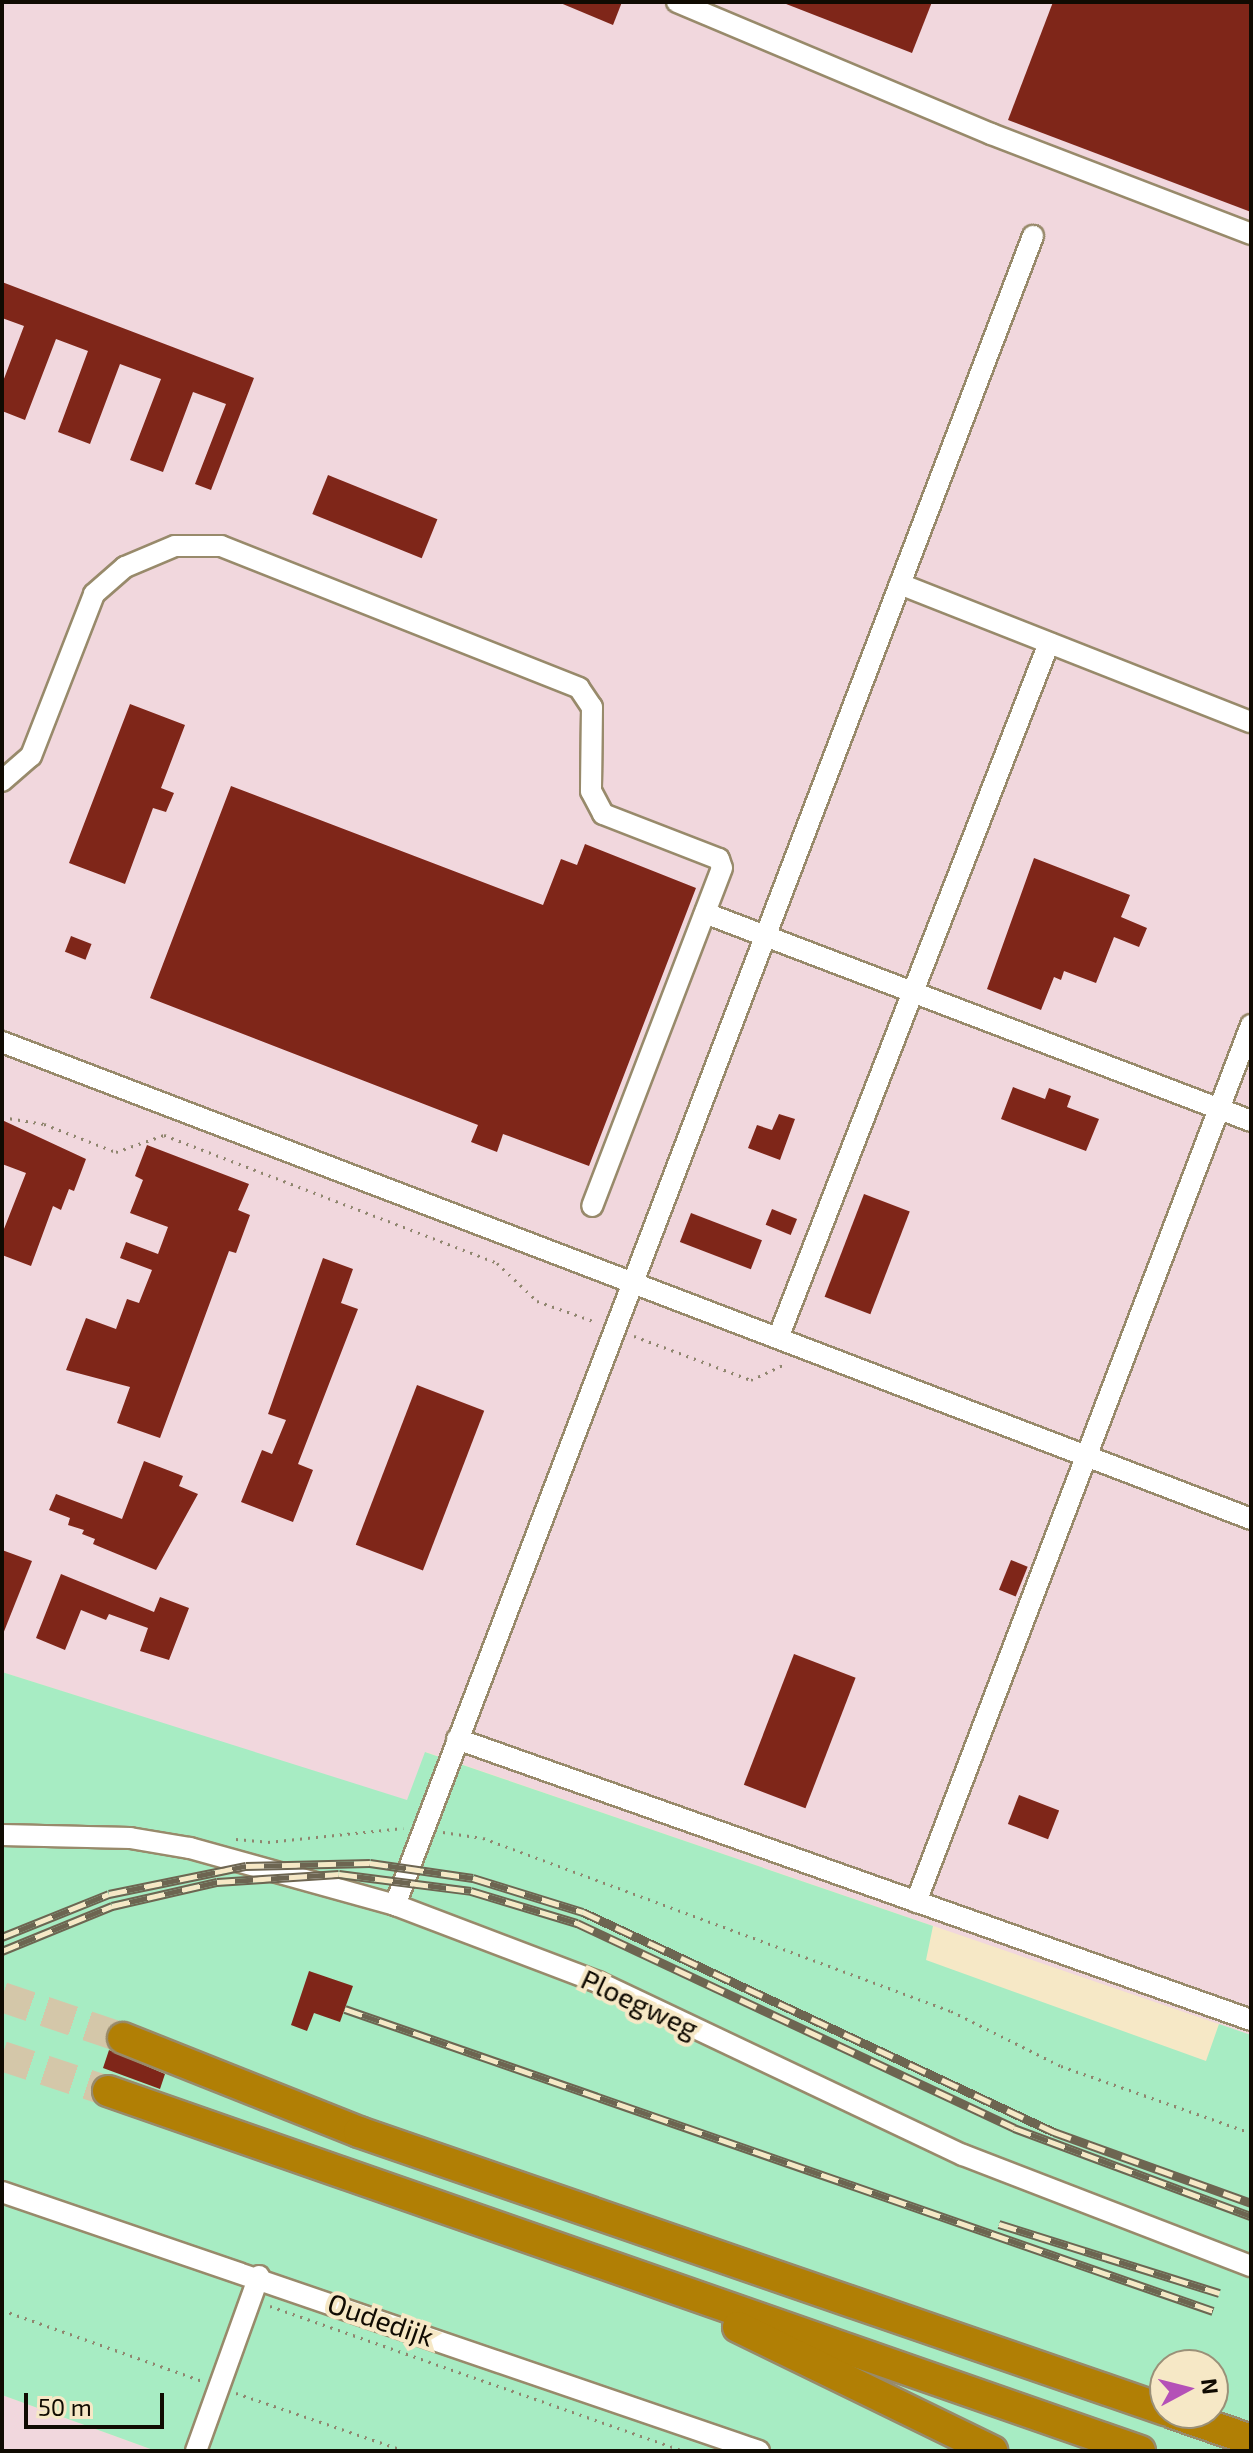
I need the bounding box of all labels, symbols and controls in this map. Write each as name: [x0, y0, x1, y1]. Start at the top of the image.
street label: Ploegweg: [576, 1961, 704, 2045]
street label: Oudedijk: [324, 2285, 438, 2353]
north arrow: [1149, 2349, 1229, 2429]
scale bar: [28, 2377, 168, 2427]
text: N: [1197, 2377, 1225, 2396]
text: 50 m: [38, 2392, 92, 2421]

